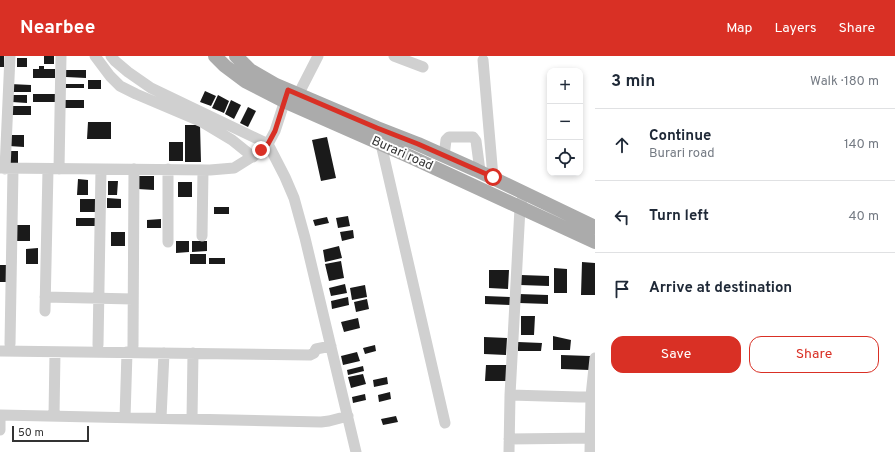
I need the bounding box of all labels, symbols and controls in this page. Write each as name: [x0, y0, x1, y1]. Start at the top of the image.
text: Nearbee: [20, 16, 95, 40]
text: Map: [726, 20, 752, 37]
text: Layers: [774, 20, 816, 37]
text: Share: [838, 20, 875, 37]
map controls: [547, 68, 583, 176]
button: +: [547, 68, 583, 104]
text: 3 min: [611, 71, 655, 93]
text: Walk · 180 m: [810, 74, 879, 90]
button: −: [547, 104, 583, 140]
text: Continue: [649, 127, 711, 146]
street label: Burari road: [369, 133, 435, 175]
icon: ahead: [611, 134, 633, 156]
text: 140 m: [844, 137, 879, 153]
button: locate: [547, 140, 583, 176]
route end: [252, 141, 270, 159]
text: Burari road: [649, 146, 715, 162]
route start: [484, 168, 502, 186]
icon: left: [611, 206, 633, 228]
text: Turn left: [649, 207, 709, 226]
text: 40 m: [849, 209, 879, 225]
icon: arrive: [611, 278, 633, 300]
text: Arrive at destination: [649, 279, 792, 298]
button: Save: [611, 336, 741, 373]
button: Share: [749, 336, 879, 373]
scale bar: [12, 424, 89, 443]
text: 50 m: [18, 426, 44, 440]

